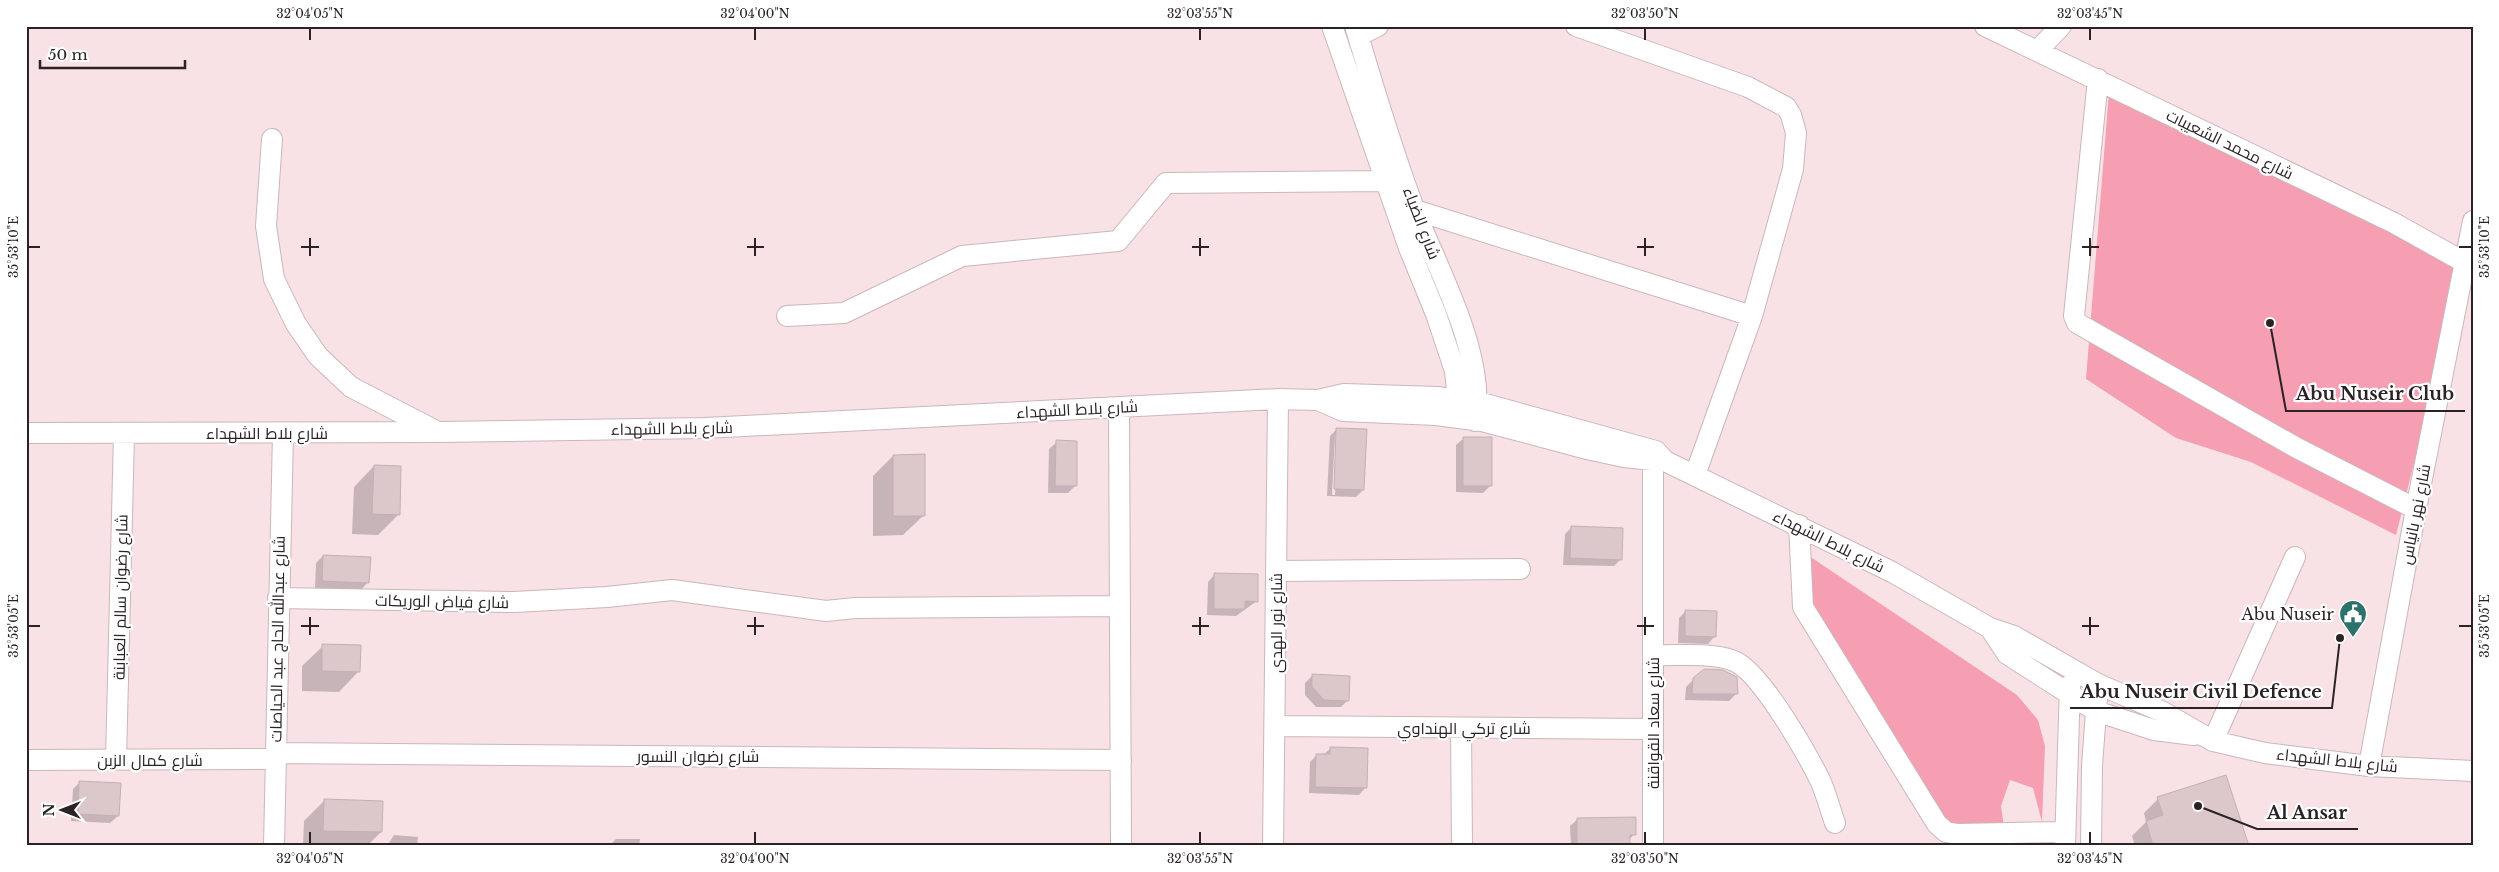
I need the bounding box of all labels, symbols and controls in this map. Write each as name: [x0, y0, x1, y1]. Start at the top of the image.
text: 32°04'05"N: [276, 6, 344, 21]
text: 32°04'00"N: [720, 6, 790, 21]
text: 32°03'55"N: [1167, 6, 1233, 21]
text: 32°03'50"N: [1611, 6, 1679, 21]
text: 32°03'45"N: [2057, 6, 2123, 21]
scale bar: [40, 38, 185, 70]
text: 50 m: [48, 45, 88, 64]
street label: شارع محمد الشعيبات: [2162, 105, 2297, 185]
street label: شارع الضياء: [1397, 184, 1445, 263]
text: 35°53'10"E: [6, 216, 21, 278]
text: 35°53'10"E: [2477, 216, 2492, 278]
callout: Abu Nuseir Club: [2286, 378, 2465, 411]
text: Abu Nuseir Club: [2295, 383, 2454, 405]
street label: شارع بلاط الشهداء: [1016, 396, 1139, 424]
street label: شارع بلاط الشهداء: [611, 417, 733, 441]
street label: شارع بلاط الشهداء: [206, 423, 328, 445]
street label: شارع نهر بانياس: [2395, 462, 2436, 566]
street label: شارع بلاط الشهداء: [1769, 505, 1888, 579]
street label: شارع رضوان سالم العبابنة: [109, 514, 133, 680]
street label: شارع عبدالله الحاج عبد الحياصات: [265, 536, 291, 742]
street label: شارع نور الهدى: [1266, 573, 1288, 673]
street label: شارع فياض الوريكات: [375, 590, 509, 614]
text: 35°53'05"E: [6, 594, 21, 658]
text: 35°53'05"E: [2477, 594, 2492, 658]
public building icon: Abu Nuseir: [2338, 599, 2368, 638]
place label: Abu Nuseir: [2241, 604, 2334, 624]
street label: شارع سعاد القواقنة: [1643, 657, 1665, 789]
callout: Abu Nuseir Civil Defence: [2070, 675, 2332, 708]
text: Abu Nuseir Civil Defence: [2079, 681, 2322, 703]
street label: شارع تركي الهنداوي: [1397, 718, 1531, 742]
street label: شارع بلاط الشهداء: [2275, 744, 2399, 778]
street label: شارع رضوان النسور: [636, 746, 759, 768]
street label: شارع كمال الزبن: [97, 750, 203, 772]
north arrow: [38, 784, 88, 834]
callout: Al Ansar: [2257, 796, 2358, 829]
text: Al Ansar: [2266, 802, 2347, 824]
text: N: [40, 803, 58, 817]
text: 32°04'05"N: [276, 851, 344, 866]
text: 32°04'00"N: [720, 851, 790, 866]
text: 32°03'55"N: [1167, 851, 1233, 866]
text: 32°03'50"N: [1611, 851, 1679, 866]
text: 32°03'45"N: [2057, 851, 2123, 866]

